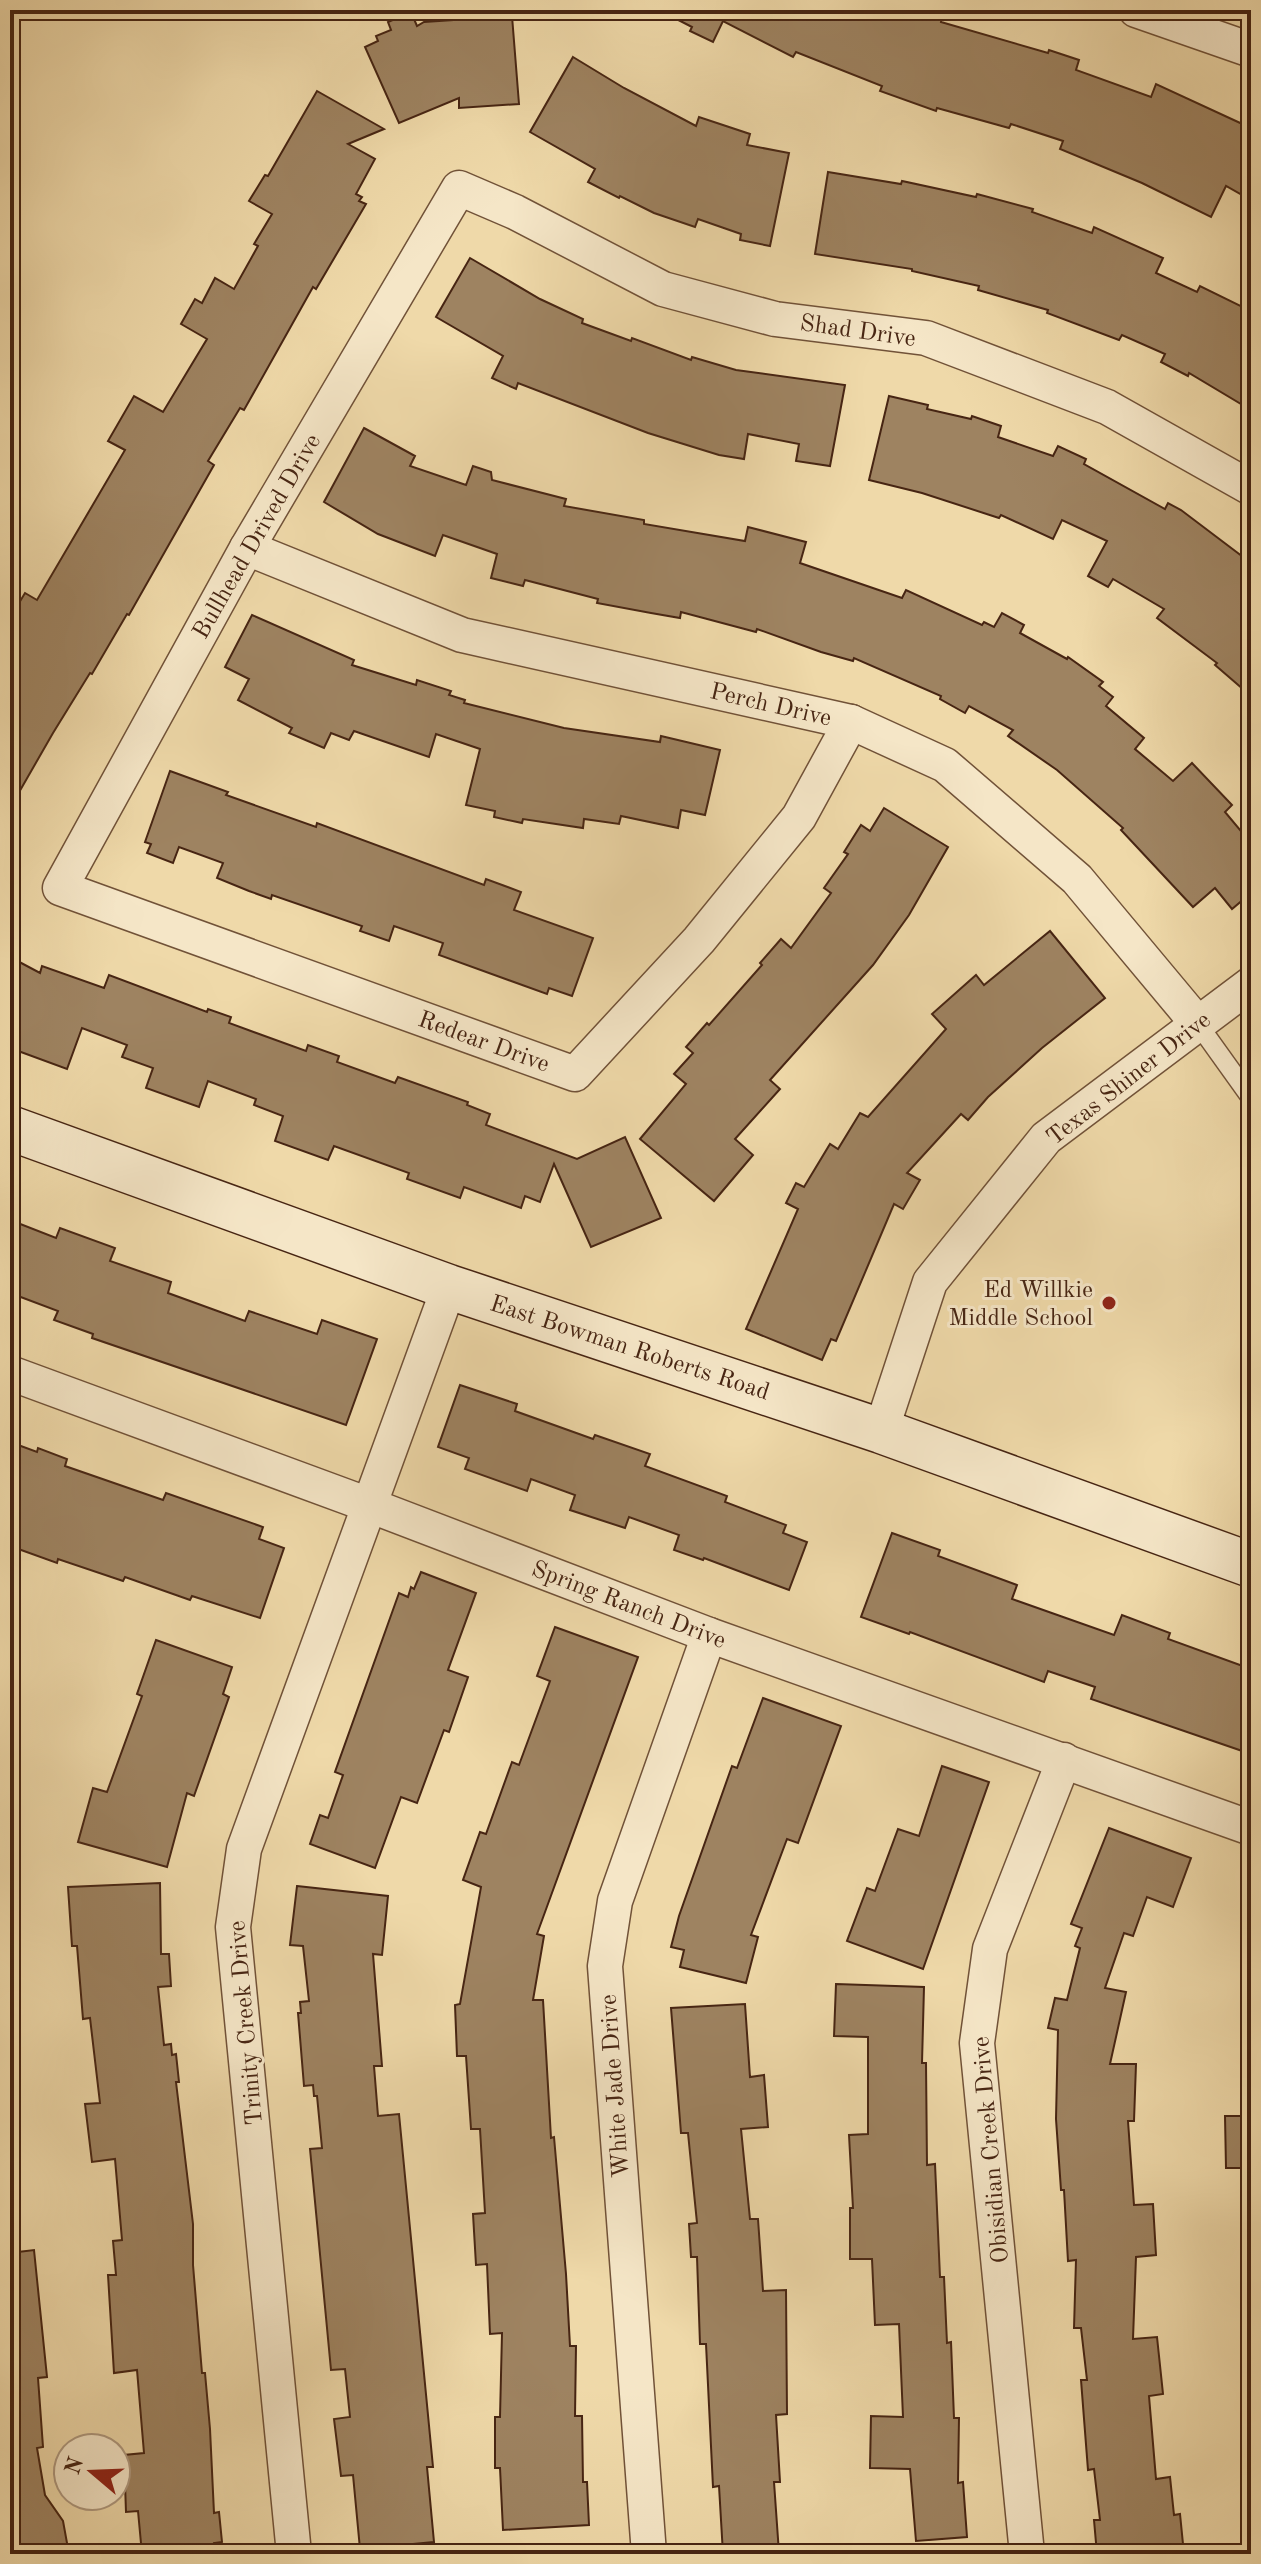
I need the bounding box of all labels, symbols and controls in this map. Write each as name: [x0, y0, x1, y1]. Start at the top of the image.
street label: Shad Drive: [798, 312, 917, 352]
street label: Bullhead Drived Drive: [189, 431, 326, 643]
street label: Perch Drive: [708, 680, 834, 732]
street label: Redear Drive: [414, 1008, 552, 1078]
street label: Texas Shiner Drive: [1043, 1008, 1216, 1151]
place label: Ed Willkie Middle School: [948, 1279, 1093, 1331]
street label: East Bowman Roberts Road: [487, 1292, 772, 1406]
marker: Ed Willkie Middle School: [1100, 1294, 1118, 1312]
street label: Spring Ranch Drive: [528, 1558, 729, 1654]
street label: Trinity Creek Drive: [226, 1919, 268, 2126]
street label: White Jade Drive: [598, 1993, 634, 2179]
street label: Obisidian Creek Drive: [970, 2035, 1014, 2264]
north arrow: [52, 2432, 132, 2512]
text: N: [62, 2454, 88, 2478]

